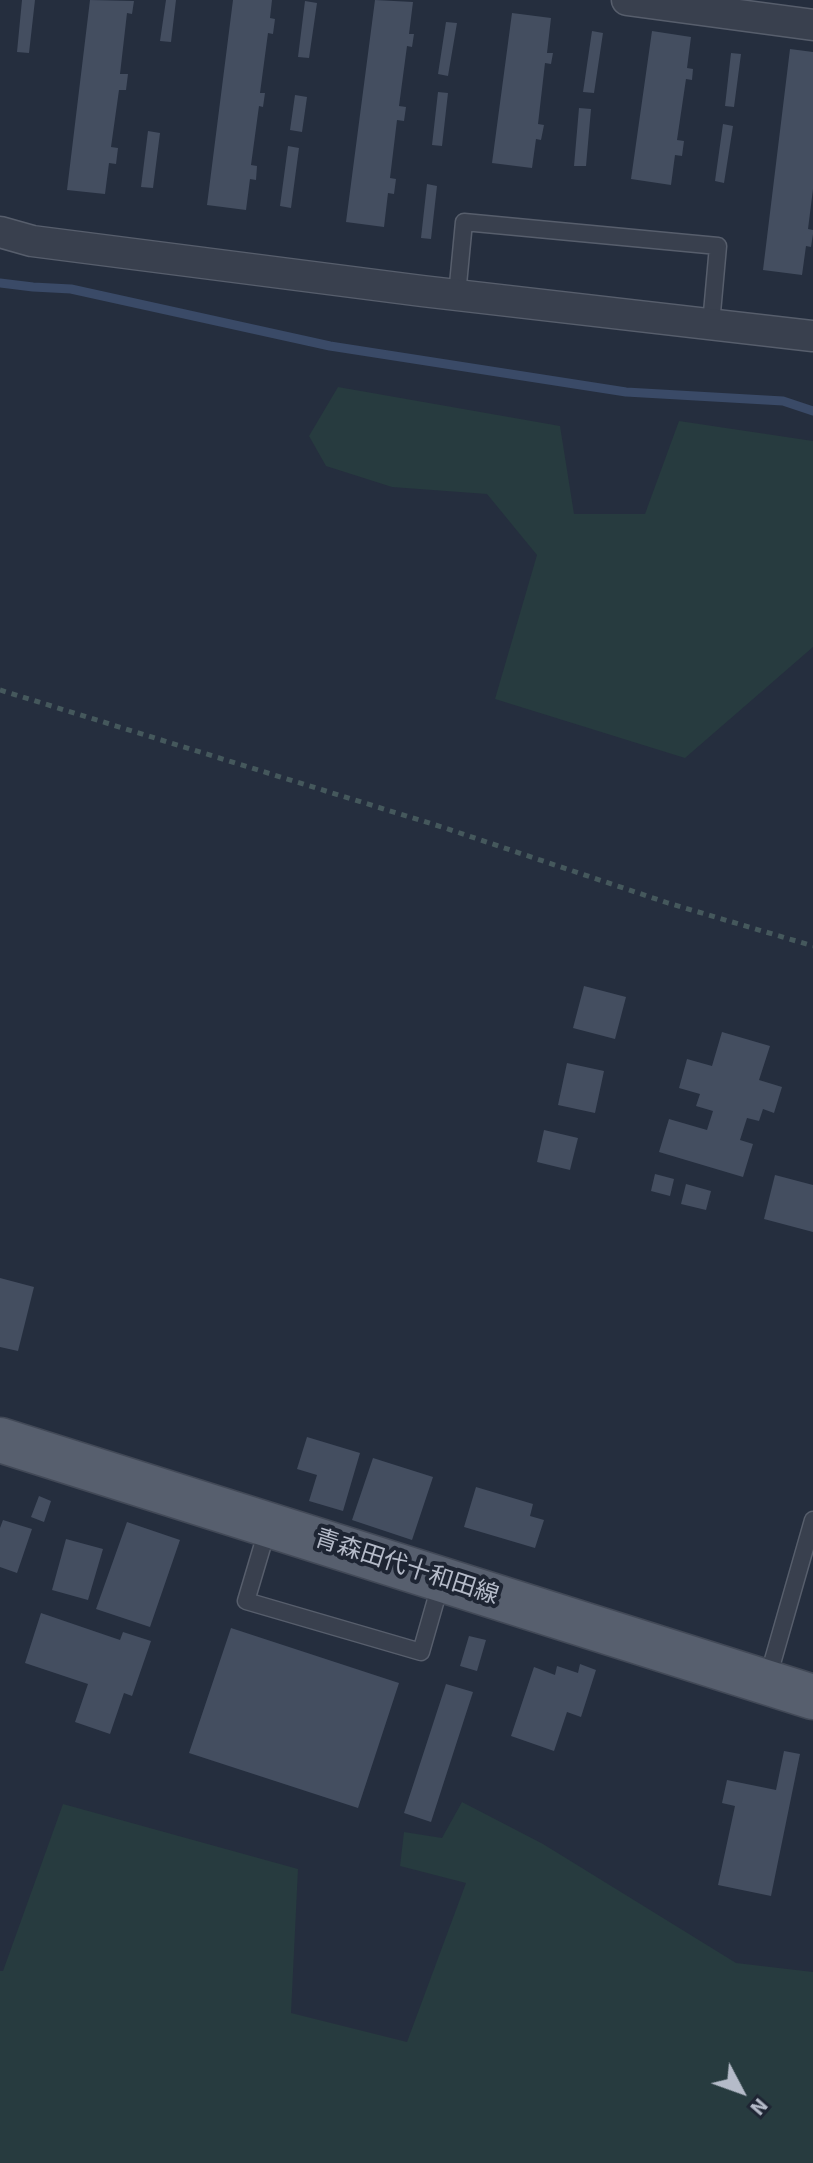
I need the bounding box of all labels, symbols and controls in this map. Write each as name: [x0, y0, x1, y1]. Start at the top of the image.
street label: 青森田代十和田線: [310, 1526, 502, 1612]
north arrow: [701, 2051, 781, 2131]
text: N: [742, 2091, 776, 2123]

